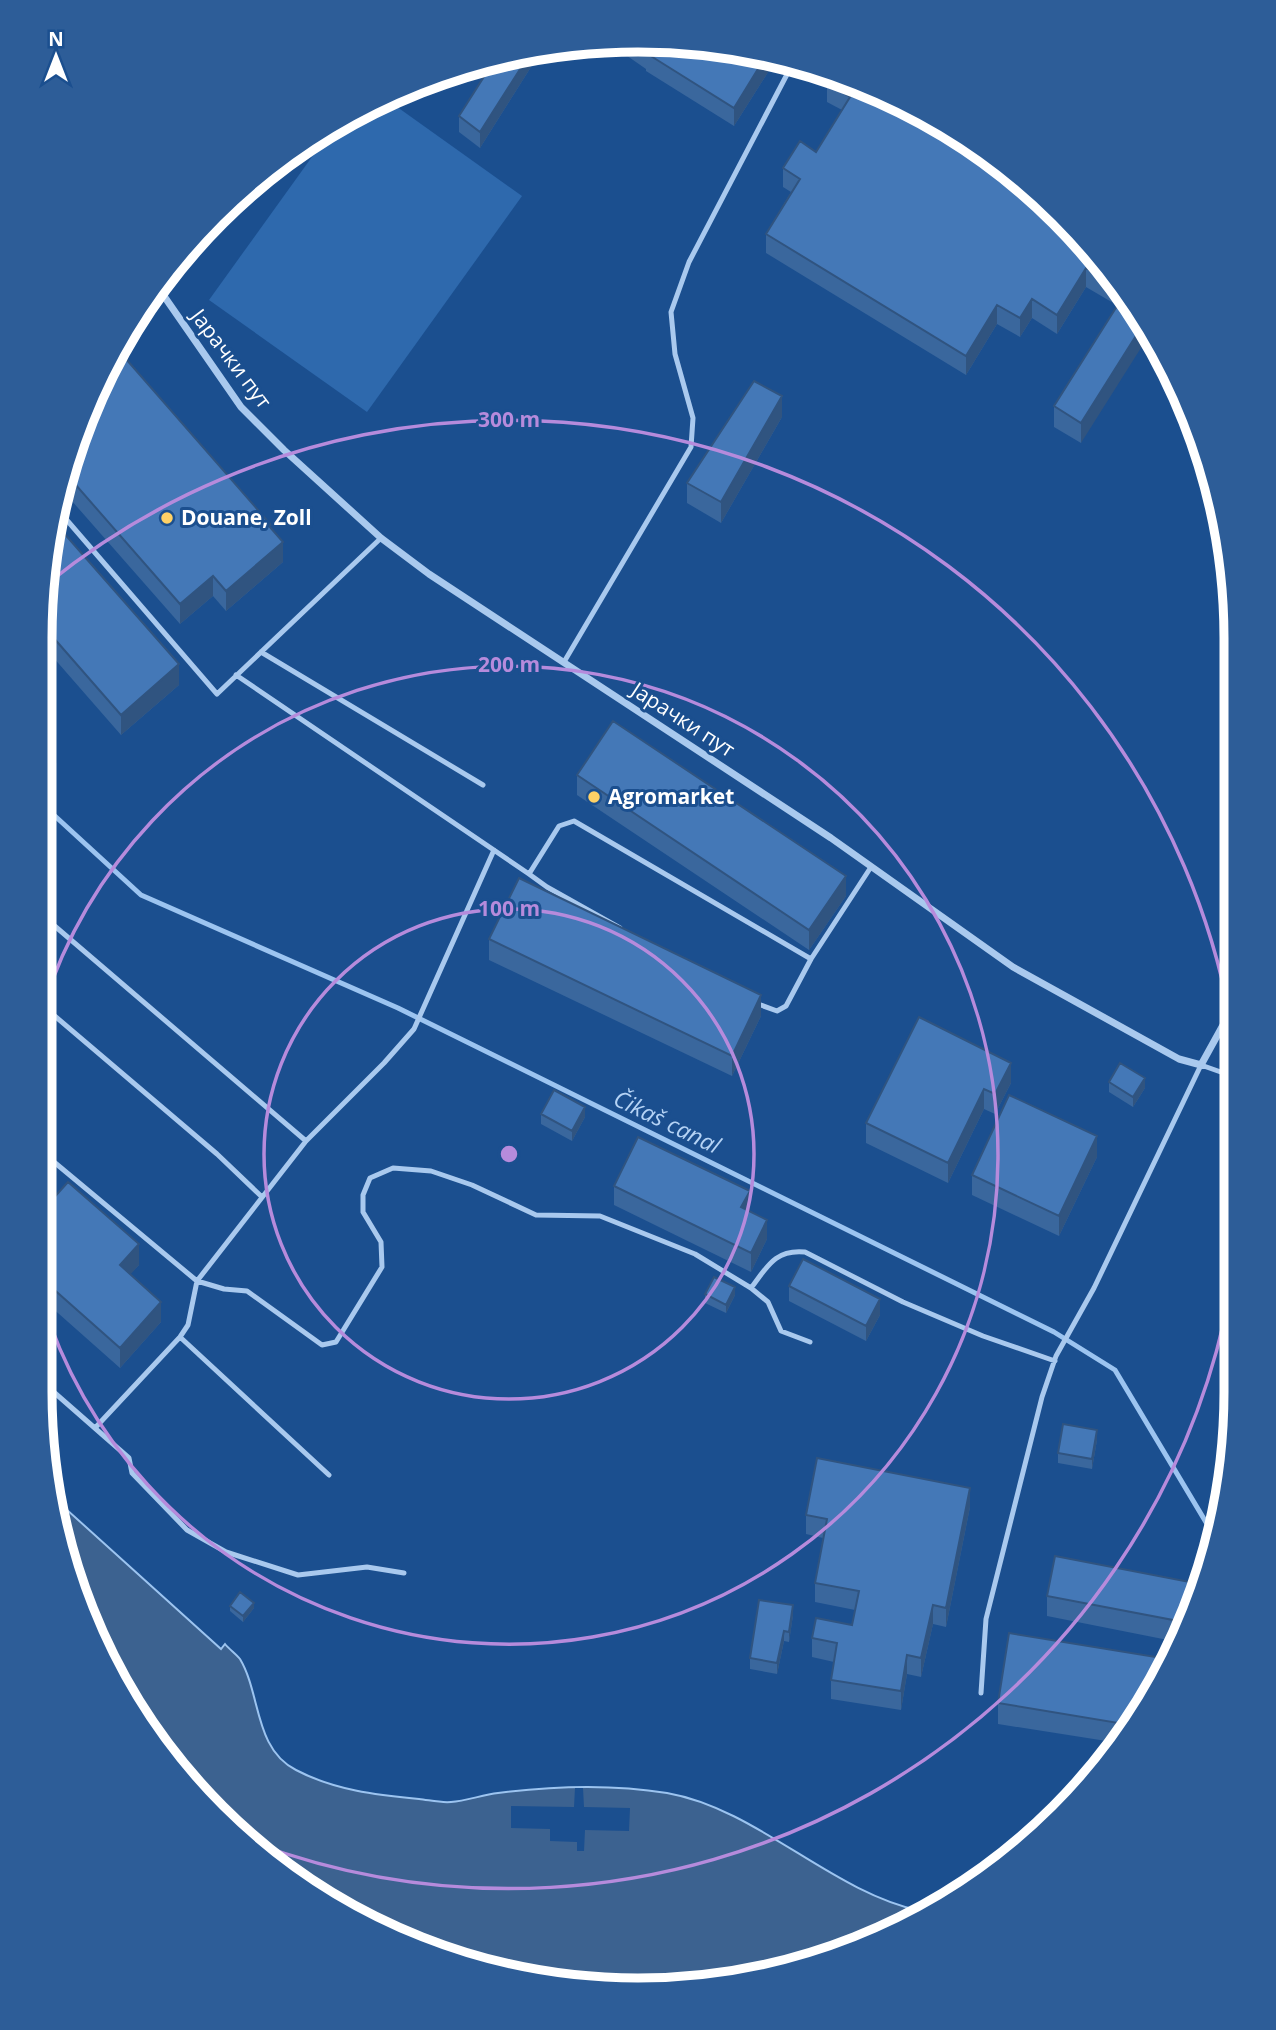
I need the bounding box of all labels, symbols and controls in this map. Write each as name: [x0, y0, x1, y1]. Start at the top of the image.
north arrow: [21, 21, 91, 91]
text: N: [48, 26, 64, 52]
street label: Јарачки пут: [184, 301, 278, 414]
text: 300 m: [478, 405, 540, 433]
place label: Douane, Zoll: [181, 503, 312, 531]
marker: Douane, Zoll: [159, 510, 175, 526]
text: 200 m: [478, 650, 540, 678]
street label: Јарачки пут: [625, 674, 741, 763]
place label: Agromarket: [608, 782, 734, 810]
marker: Agromarket: [586, 789, 602, 805]
text: 100 m: [478, 894, 540, 922]
water label: Čikaš canal: [609, 1082, 727, 1161]
centre of rings: [497, 1142, 521, 1166]

